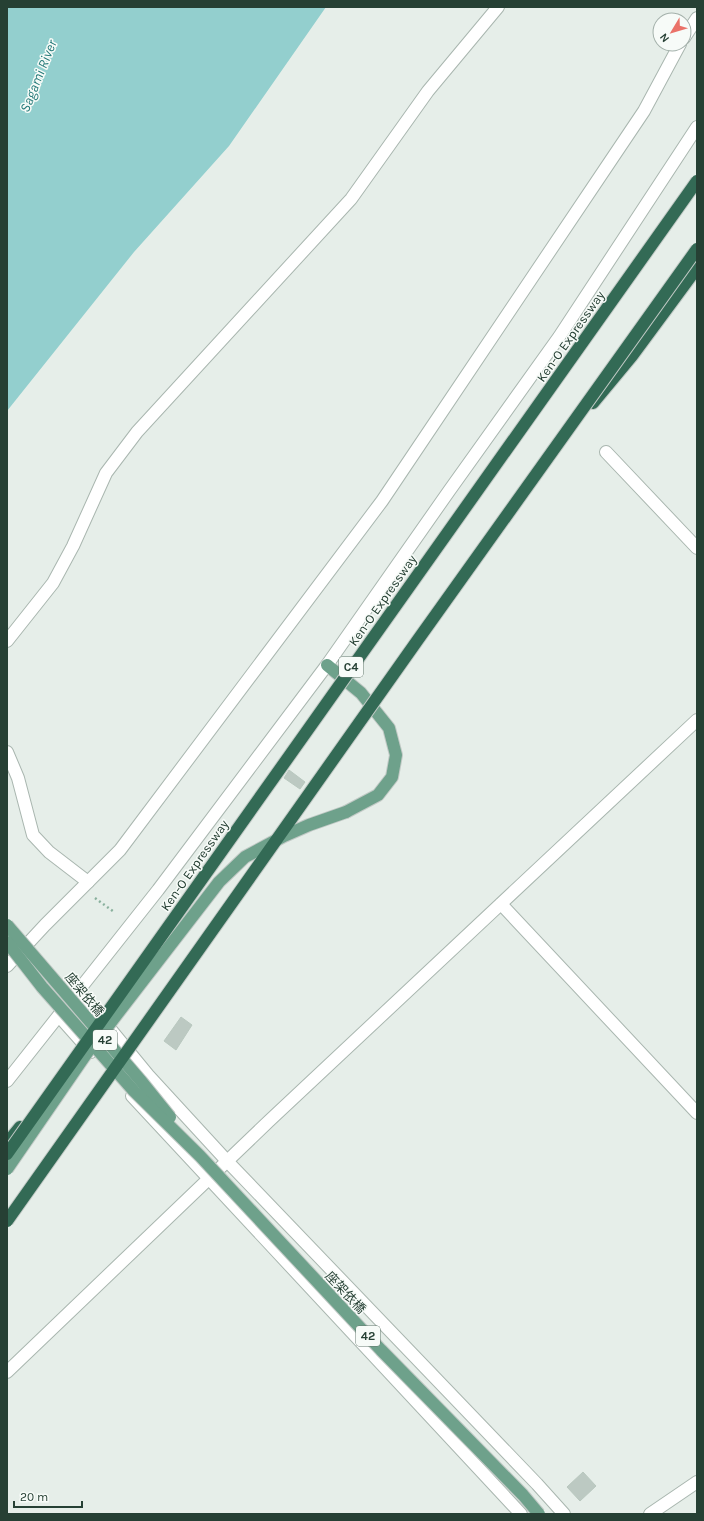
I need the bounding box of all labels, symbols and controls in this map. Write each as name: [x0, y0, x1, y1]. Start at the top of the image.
north arrow: [652, 12, 692, 52]
text: N: [657, 31, 672, 45]
water label: Sagami River: [16, 36, 61, 115]
street label: Ken-O Expressway: [533, 288, 607, 385]
street label: Ken-O Expressway: [345, 552, 419, 649]
road number: C4: [339, 657, 363, 677]
street label: Ken-O Expressway: [157, 817, 231, 914]
street label: 座架依橋: [62, 970, 107, 1019]
road number: 42: [93, 1030, 117, 1050]
street label: 座架依橋: [322, 1268, 369, 1316]
road number: 42: [356, 1326, 380, 1346]
scale bar: [14, 1483, 82, 1509]
text: 20 m: [20, 1490, 48, 1504]

